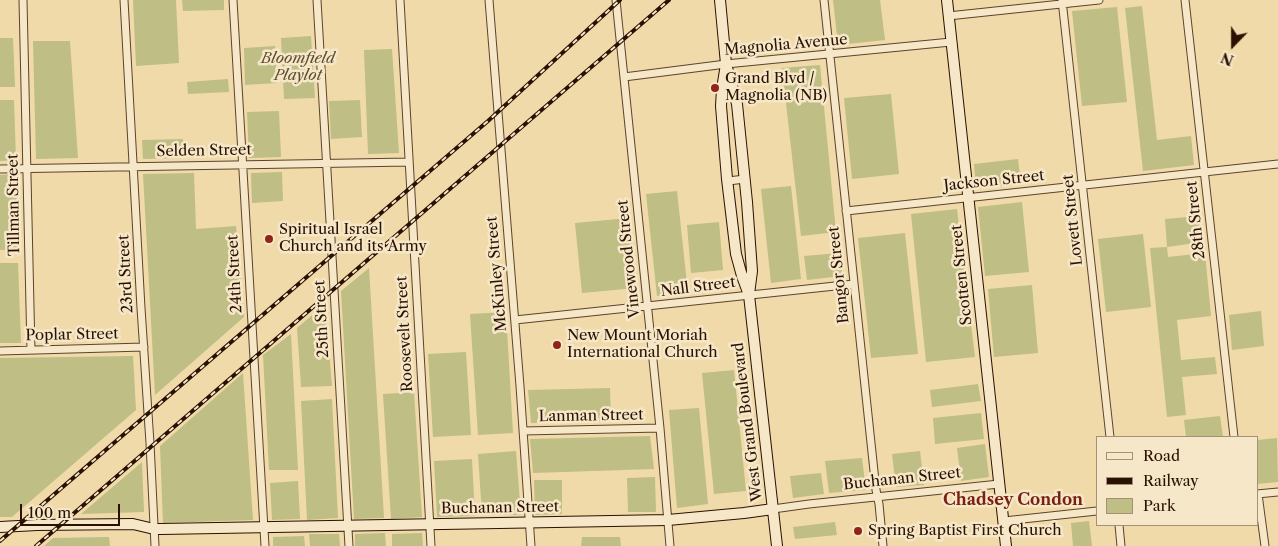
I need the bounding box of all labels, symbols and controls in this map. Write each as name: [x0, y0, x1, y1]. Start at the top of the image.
north arrow: [1208, 20, 1258, 70]
street label: Magnolia Avenue: [724, 31, 848, 59]
text: N: [1218, 48, 1236, 70]
park label: Bloomfield Playlot: [261, 50, 335, 85]
place label: Grand Blvd / Magnolia (NB): [725, 70, 827, 105]
marker: Grand Blvd / Magnolia (NB): [709, 82, 721, 94]
street label: Selden Street: [156, 141, 252, 161]
street label: Tillman Street: [4, 154, 24, 256]
street label: Jackson Street: [943, 167, 1045, 195]
street label: Lovett Street: [1059, 173, 1087, 267]
street label: 28th Street: [1183, 180, 1209, 260]
street label: Vinewood Street: [614, 199, 644, 319]
street label: McKinley Street: [483, 216, 511, 332]
place label: Spiritual Israel Church and its Army: [279, 221, 427, 256]
street label: Scotten Street: [948, 224, 976, 326]
street label: Bangor Street: [825, 226, 853, 324]
marker: Spiritual Israel Church and its Army: [263, 233, 275, 245]
street label: 23rd Street: [115, 234, 137, 314]
street label: 24th Street: [224, 234, 246, 314]
street label: Nall Street: [660, 273, 736, 301]
street label: Roosevelt Street: [393, 275, 417, 393]
street label: 25th Street: [311, 280, 333, 358]
street label: Poplar Street: [25, 325, 119, 345]
place label: New Mount Moriah International Church: [567, 327, 718, 362]
marker: New Mount Moriah International Church: [551, 339, 563, 351]
street label: West Grand Boulevard: [729, 341, 767, 503]
street label: Lanman Street: [538, 406, 644, 426]
legend: [1096, 436, 1258, 526]
text: Road: [1143, 446, 1180, 465]
street label: Buchanan Street: [842, 464, 962, 494]
text: Railway: [1143, 471, 1199, 490]
district label: Chadsey Condon: [943, 490, 1083, 510]
scale bar: [22, 494, 122, 526]
text: Park: [1143, 496, 1176, 515]
street label: Buchanan Street: [441, 498, 559, 518]
text: 100 m: [28, 503, 71, 522]
place label: Spring Baptist First Church: [868, 522, 1062, 540]
marker: Spring Baptist First Church: [852, 525, 864, 537]

